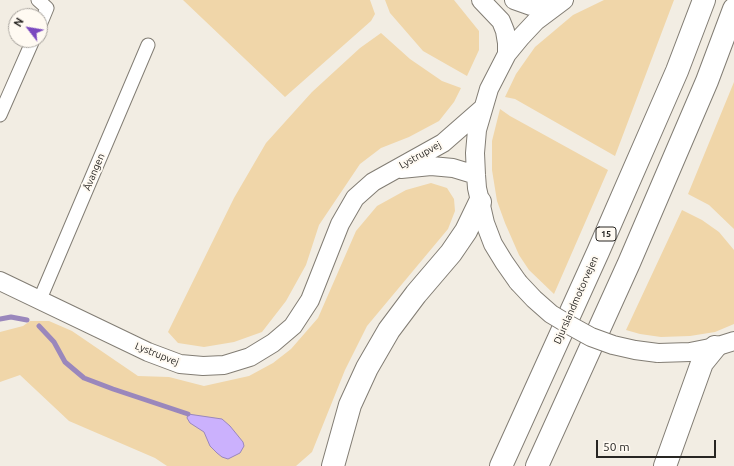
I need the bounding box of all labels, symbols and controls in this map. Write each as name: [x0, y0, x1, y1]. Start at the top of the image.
north arrow: [8, 8, 48, 48]
text: N: [11, 16, 26, 29]
street label: Lystrupvej: [397, 139, 443, 171]
street label: Åvangen: [81, 152, 107, 192]
road number: 15: [596, 227, 616, 241]
street label: Djurslandmotorvejen: [551, 254, 601, 346]
street label: Lystrupvej: [133, 340, 181, 368]
scale bar: [598, 432, 718, 458]
text: 50 m: [603, 440, 630, 453]

